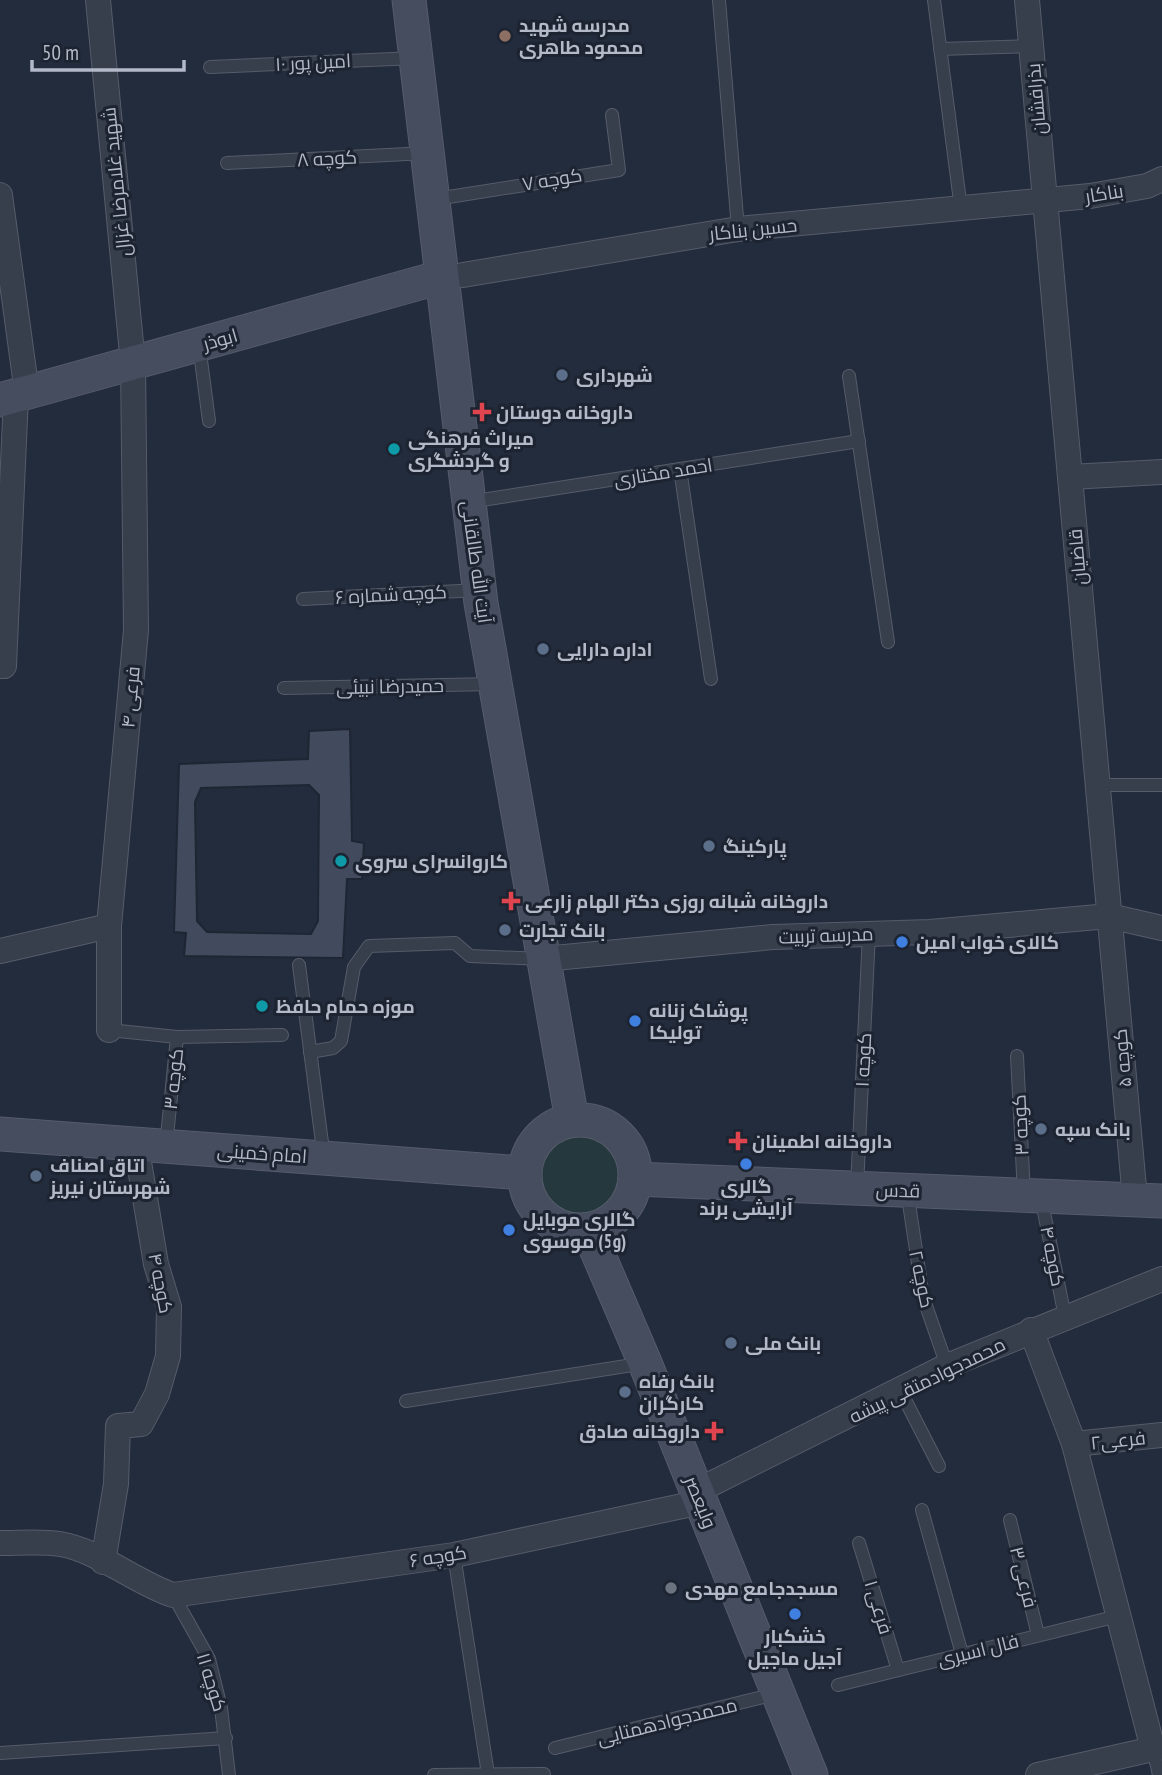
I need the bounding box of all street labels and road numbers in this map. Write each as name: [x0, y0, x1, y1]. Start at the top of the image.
street label: امین پور ۱۰: [274, 48, 352, 77]
street label: بذرافشان: [1021, 62, 1051, 136]
street label: شهید غلامرضا غزال: [96, 106, 136, 258]
street label: کوچه ۸: [296, 144, 358, 173]
street label: کوچه ۷: [520, 162, 584, 197]
street label: بناکار: [1082, 178, 1125, 208]
street label: حسین بناکار: [707, 212, 798, 246]
street label: ابوذر: [199, 323, 240, 356]
street label: احمد مختاری: [612, 452, 714, 492]
street label: آیت الله طالقانی: [457, 499, 497, 625]
street label: قاضیان: [1063, 528, 1091, 586]
street label: کوچه شماره ۶: [335, 579, 447, 610]
street label: فرعی ۴: [115, 665, 145, 729]
street label: حمیدرضا نبیئی: [336, 673, 444, 699]
street label: مدرسه تربیت: [778, 921, 874, 949]
street label: کوچه ۵: [1107, 1028, 1138, 1088]
street label: کوچه ۱: [850, 1032, 877, 1088]
street label: کوچه ۳: [158, 1047, 189, 1111]
street label: کوچه ۳: [1006, 1094, 1035, 1156]
street label: امام خمینی: [216, 1138, 308, 1170]
street label: قدس: [875, 1177, 921, 1203]
street label: کوچه ۴: [1034, 1224, 1071, 1288]
street label: کوچه ۲: [903, 1248, 940, 1310]
street label: کوچه ۴: [142, 1251, 179, 1315]
street label: محمدجوادمتقی پیشه: [845, 1332, 1010, 1429]
street label: فرعی۲: [1089, 1425, 1147, 1455]
street label: ولیعصر: [679, 1471, 722, 1532]
street label: ۶ کوچه: [408, 1540, 468, 1573]
street label: فرعی ۳: [1005, 1544, 1043, 1610]
street label: فرعی ۱: [859, 1577, 899, 1637]
street label: فال اسیری: [935, 1628, 1021, 1672]
street label: کوچه ۱۱: [191, 1650, 232, 1715]
street label: محمدجوادهمتایی: [594, 1692, 740, 1750]

